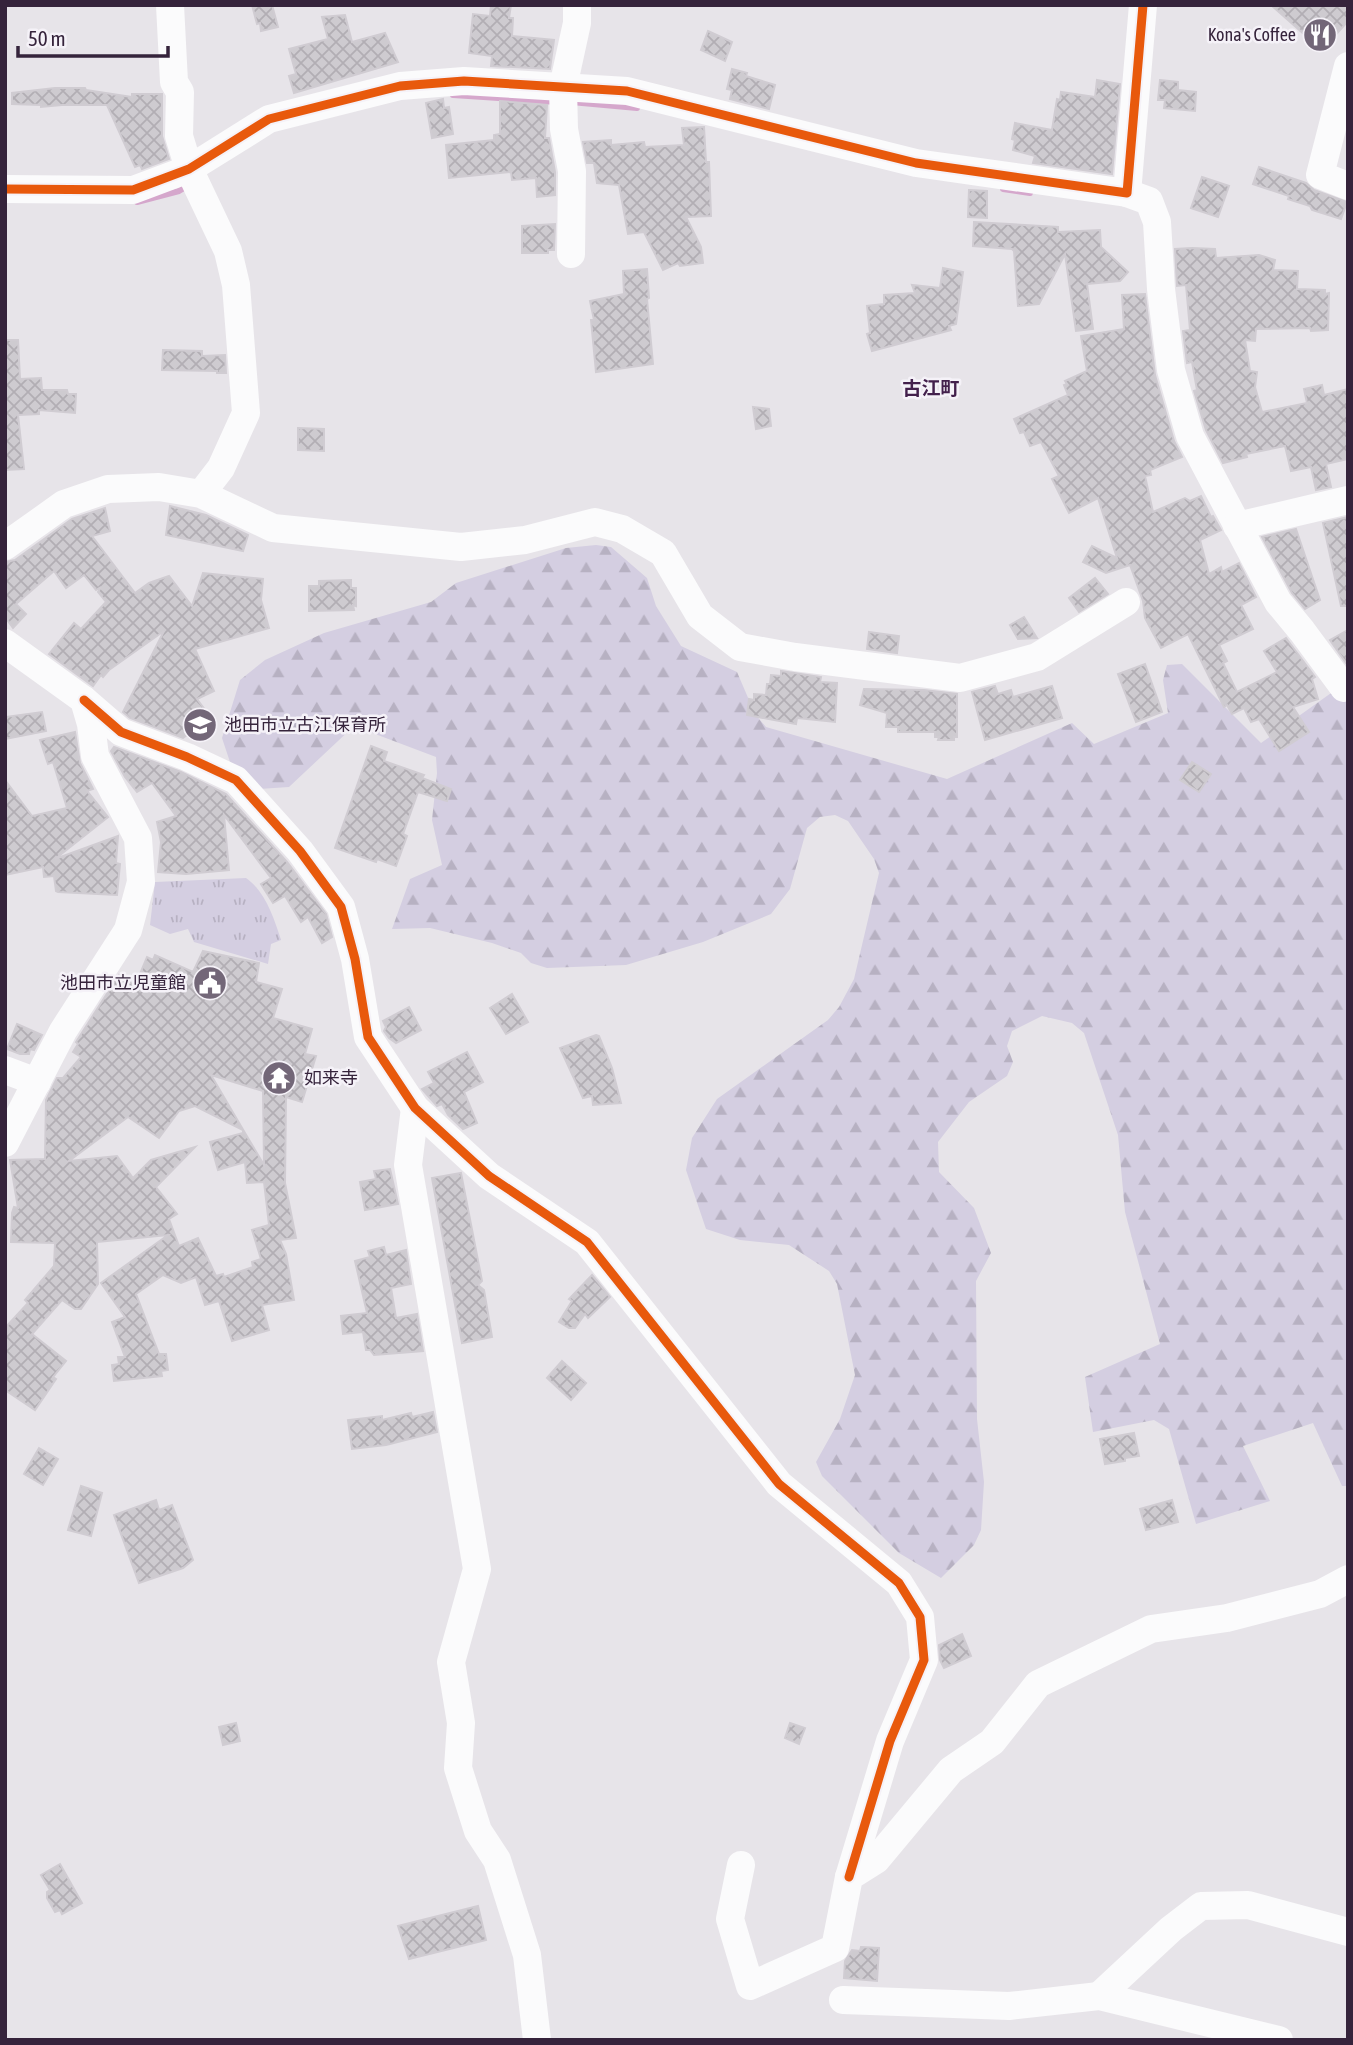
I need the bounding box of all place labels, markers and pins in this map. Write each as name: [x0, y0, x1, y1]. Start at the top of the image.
restaurant icon: Kona's Coffee: [1301, 16, 1339, 54]
place label: Kona's Coffee: [1208, 24, 1296, 45]
school or university icon: 池田市立古江保育所: [181, 706, 219, 744]
place label: 池田市立古江保育所: [224, 714, 386, 735]
public building icon: 池田市立児童館: [191, 964, 229, 1002]
place label: 池田市立児童館: [60, 972, 186, 993]
temple icon: 如来寺: [260, 1059, 298, 1097]
place label: 如来寺: [304, 1067, 358, 1088]

